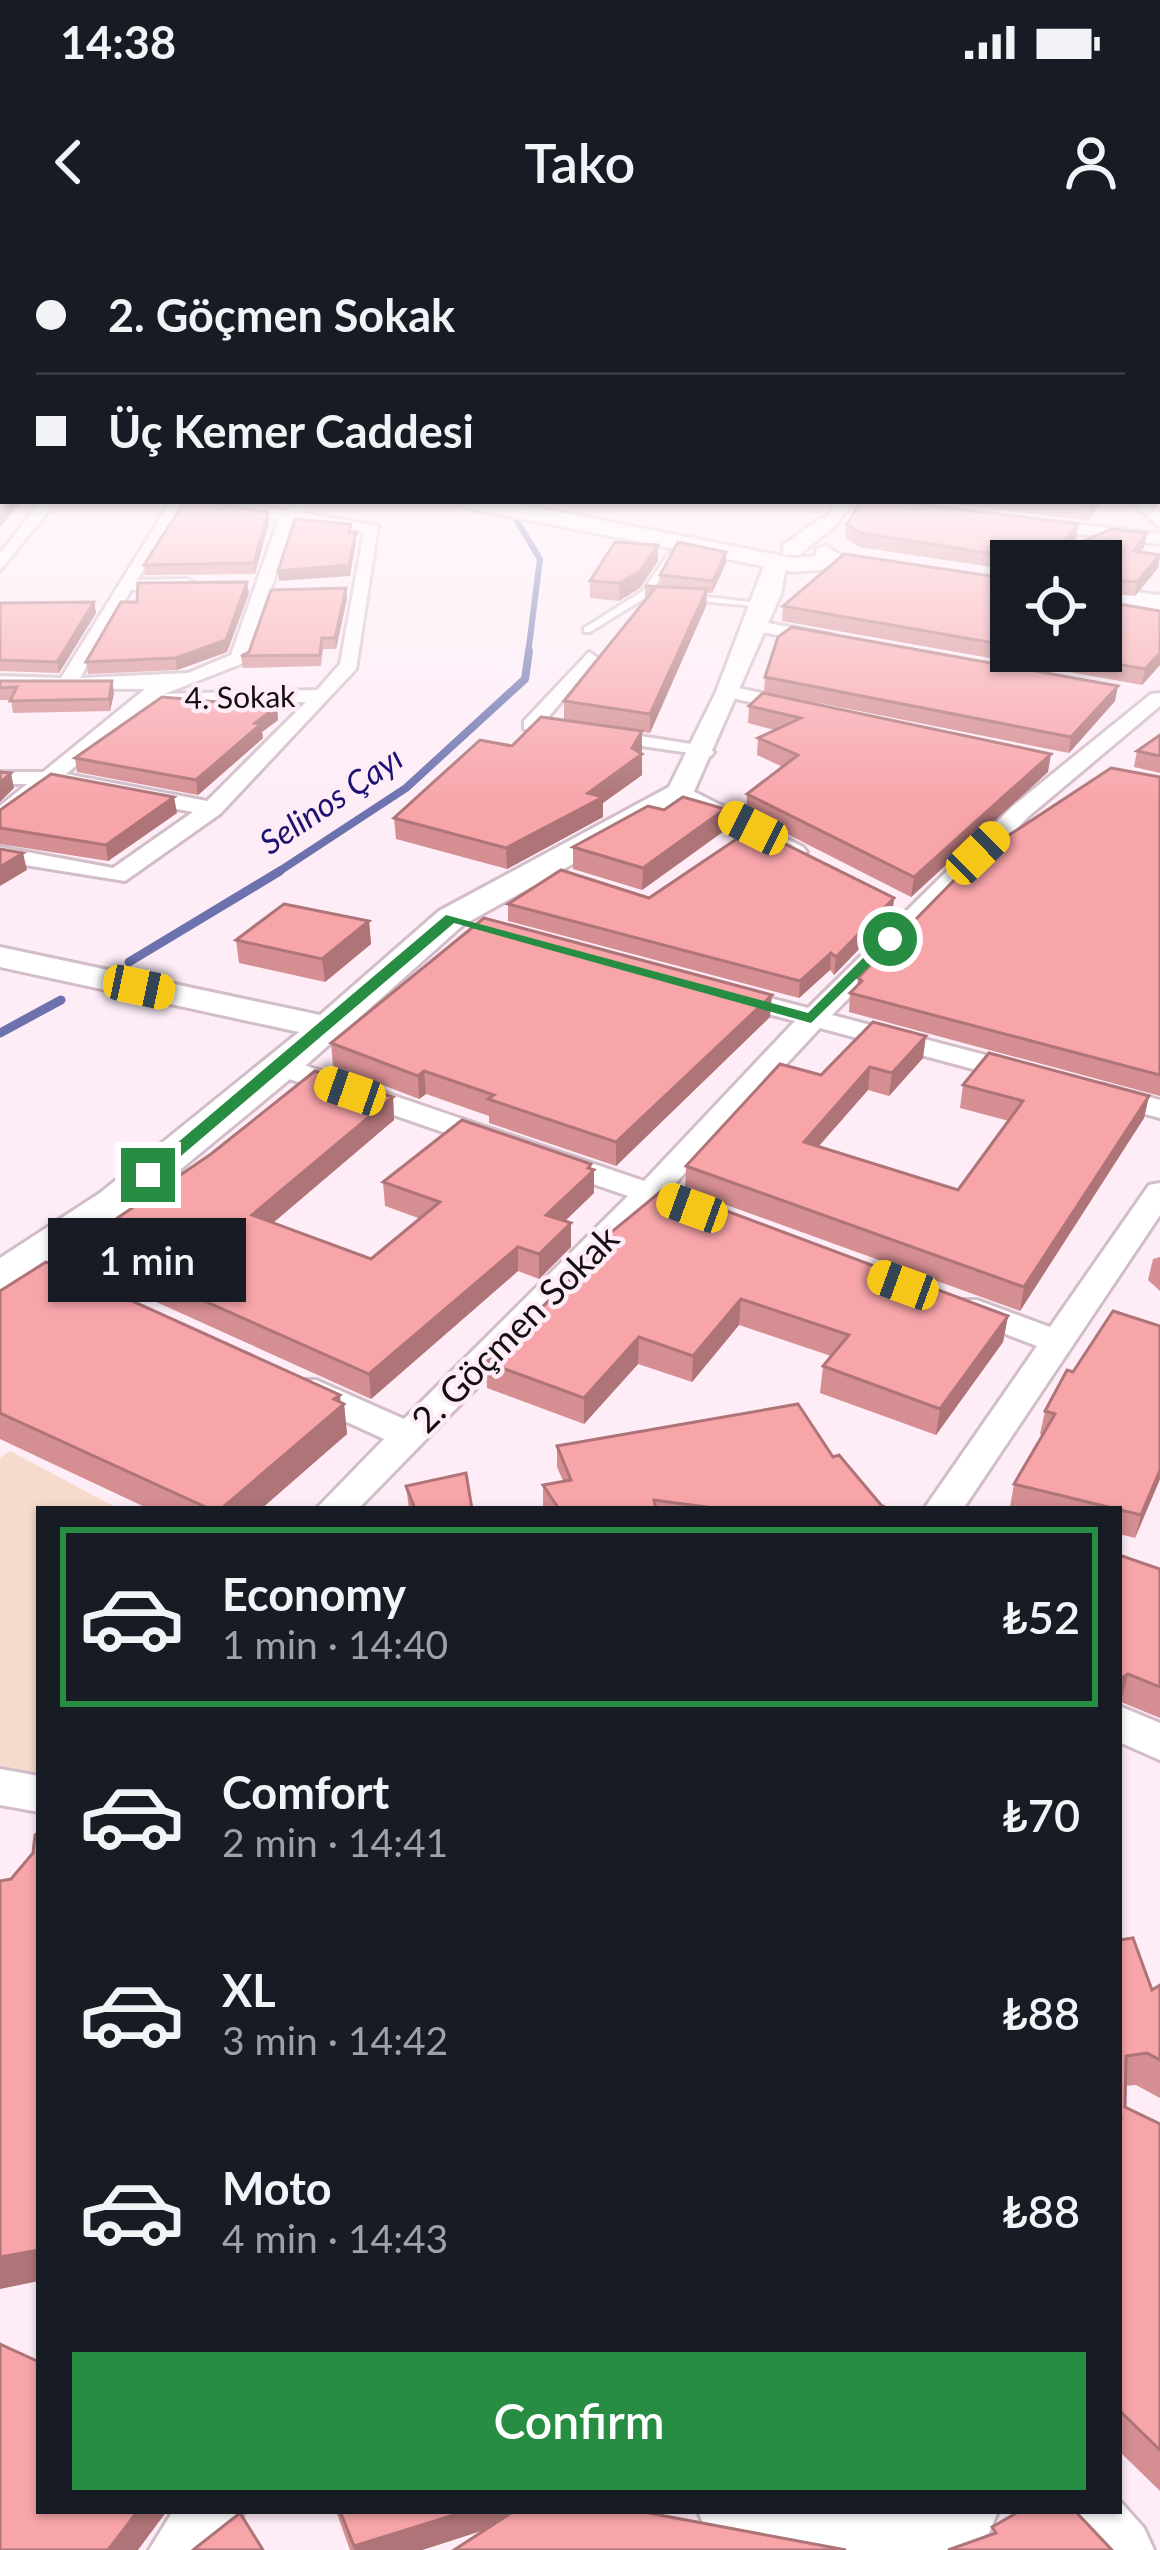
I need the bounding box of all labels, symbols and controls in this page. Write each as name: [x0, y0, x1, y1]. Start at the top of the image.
text: 14:38: [60, 15, 176, 69]
icon: back: [36, 129, 102, 195]
icon: person: [1058, 129, 1124, 195]
text: Tako: [525, 130, 635, 195]
text: 2. Göçmen Sokak: [108, 288, 455, 342]
text: Üç Kemer Caddesi: [108, 404, 474, 458]
map controls: [990, 540, 1122, 672]
button: locate: [990, 540, 1122, 672]
street label: 4. Sokak: [184, 677, 296, 715]
water label: Selinos Çayı: [251, 737, 409, 862]
car: [713, 796, 793, 860]
car: [940, 815, 1016, 891]
route start: [863, 912, 917, 966]
car: [100, 962, 178, 1012]
car: [310, 1062, 390, 1120]
route end: [121, 1148, 175, 1202]
car: [652, 1179, 732, 1237]
street label: 2. Göçmen Sokak: [402, 1215, 627, 1441]
callout: 1 min: [49, 1217, 247, 1301]
text: 1 min: [99, 1237, 195, 1283]
car: [863, 1256, 943, 1314]
icon: car: [78, 1563, 186, 1671]
text: Economy: [222, 1567, 406, 1621]
text: ₺52: [1002, 1590, 1080, 1644]
text: 1 min · 14:40: [222, 1621, 448, 1667]
icon: car: [78, 1761, 186, 1869]
text: Comfort: [222, 1765, 389, 1819]
text: ₺70: [1002, 1788, 1080, 1842]
text: 2 min · 14:41: [222, 1819, 448, 1865]
icon: car: [78, 1959, 186, 2067]
text: XL: [222, 1963, 276, 2017]
text: ₺88: [1002, 1986, 1080, 2040]
text: 3 min · 14:42: [222, 2017, 448, 2063]
icon: car: [78, 2157, 186, 2265]
text: Moto: [222, 2161, 332, 2215]
text: ₺88: [1002, 2184, 1080, 2238]
text: 4 min · 14:43: [222, 2215, 448, 2261]
button: Confirm: [72, 2352, 1086, 2490]

